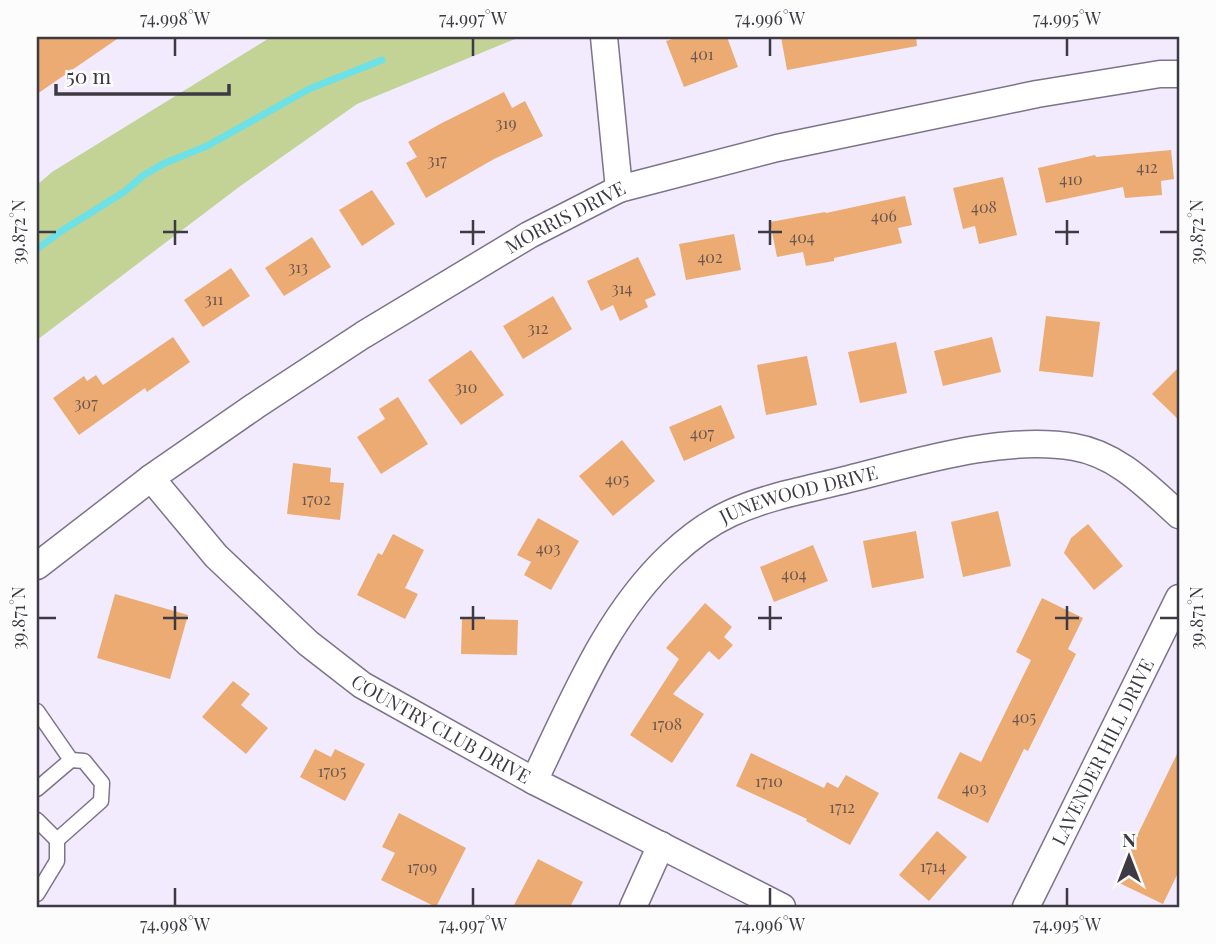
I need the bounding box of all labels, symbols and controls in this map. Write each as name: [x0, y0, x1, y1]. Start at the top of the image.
text: 74.998°W: [140, 6, 211, 30]
text: 74.997°W: [439, 6, 508, 30]
text: 74.996°W: [735, 6, 806, 30]
text: 74.995°W: [1033, 6, 1102, 30]
house number: 401: [690, 43, 714, 64]
scale bar: [56, 52, 229, 96]
text: 50 m: [66, 61, 112, 89]
house number: 319: [495, 112, 517, 133]
house number: 317: [427, 149, 447, 170]
house number: 412: [1136, 156, 1158, 177]
house number: 410: [1059, 168, 1083, 189]
street label: MORRIS DRIVE: [500, 174, 629, 259]
house number: 408: [971, 196, 997, 217]
text: 39.872°N: [6, 199, 30, 265]
text: 39.872°N: [1184, 199, 1208, 265]
house number: 406: [871, 205, 897, 226]
house number: 404: [789, 226, 815, 247]
house number: 402: [697, 246, 723, 267]
house number: 313: [288, 256, 308, 277]
house number: 314: [611, 277, 633, 298]
house number: 311: [204, 288, 224, 309]
house number: 312: [528, 317, 548, 338]
house number: 310: [455, 376, 477, 397]
house number: 307: [74, 392, 98, 413]
house number: 407: [690, 422, 714, 443]
street label: JUNEWOOD DRIVE: [713, 458, 880, 529]
house number: 405: [605, 468, 629, 489]
house number: 1702: [301, 488, 331, 509]
house number: 403: [536, 537, 560, 558]
house number: 404: [781, 563, 807, 584]
text: 39.871°N: [6, 586, 30, 650]
text: 39.871°N: [1184, 586, 1208, 650]
street label: LAVENDER HILL DRIVE: [1048, 655, 1158, 849]
street label: COUNTRY CLUB DRIVE: [346, 668, 536, 789]
house number: 405: [1012, 706, 1036, 727]
house number: 1708: [652, 713, 682, 734]
house number: 1705: [318, 760, 346, 781]
house number: 1710: [755, 770, 783, 791]
house number: 403: [962, 777, 986, 798]
house number: 1712: [829, 796, 855, 817]
north arrow: [1094, 822, 1164, 892]
house number: 1714: [920, 855, 946, 876]
house number: 1709: [407, 856, 437, 877]
text: 74.998°W: [140, 912, 211, 936]
text: 74.997°W: [439, 912, 508, 936]
text: 74.996°W: [735, 912, 806, 936]
text: 74.995°W: [1033, 912, 1102, 936]

